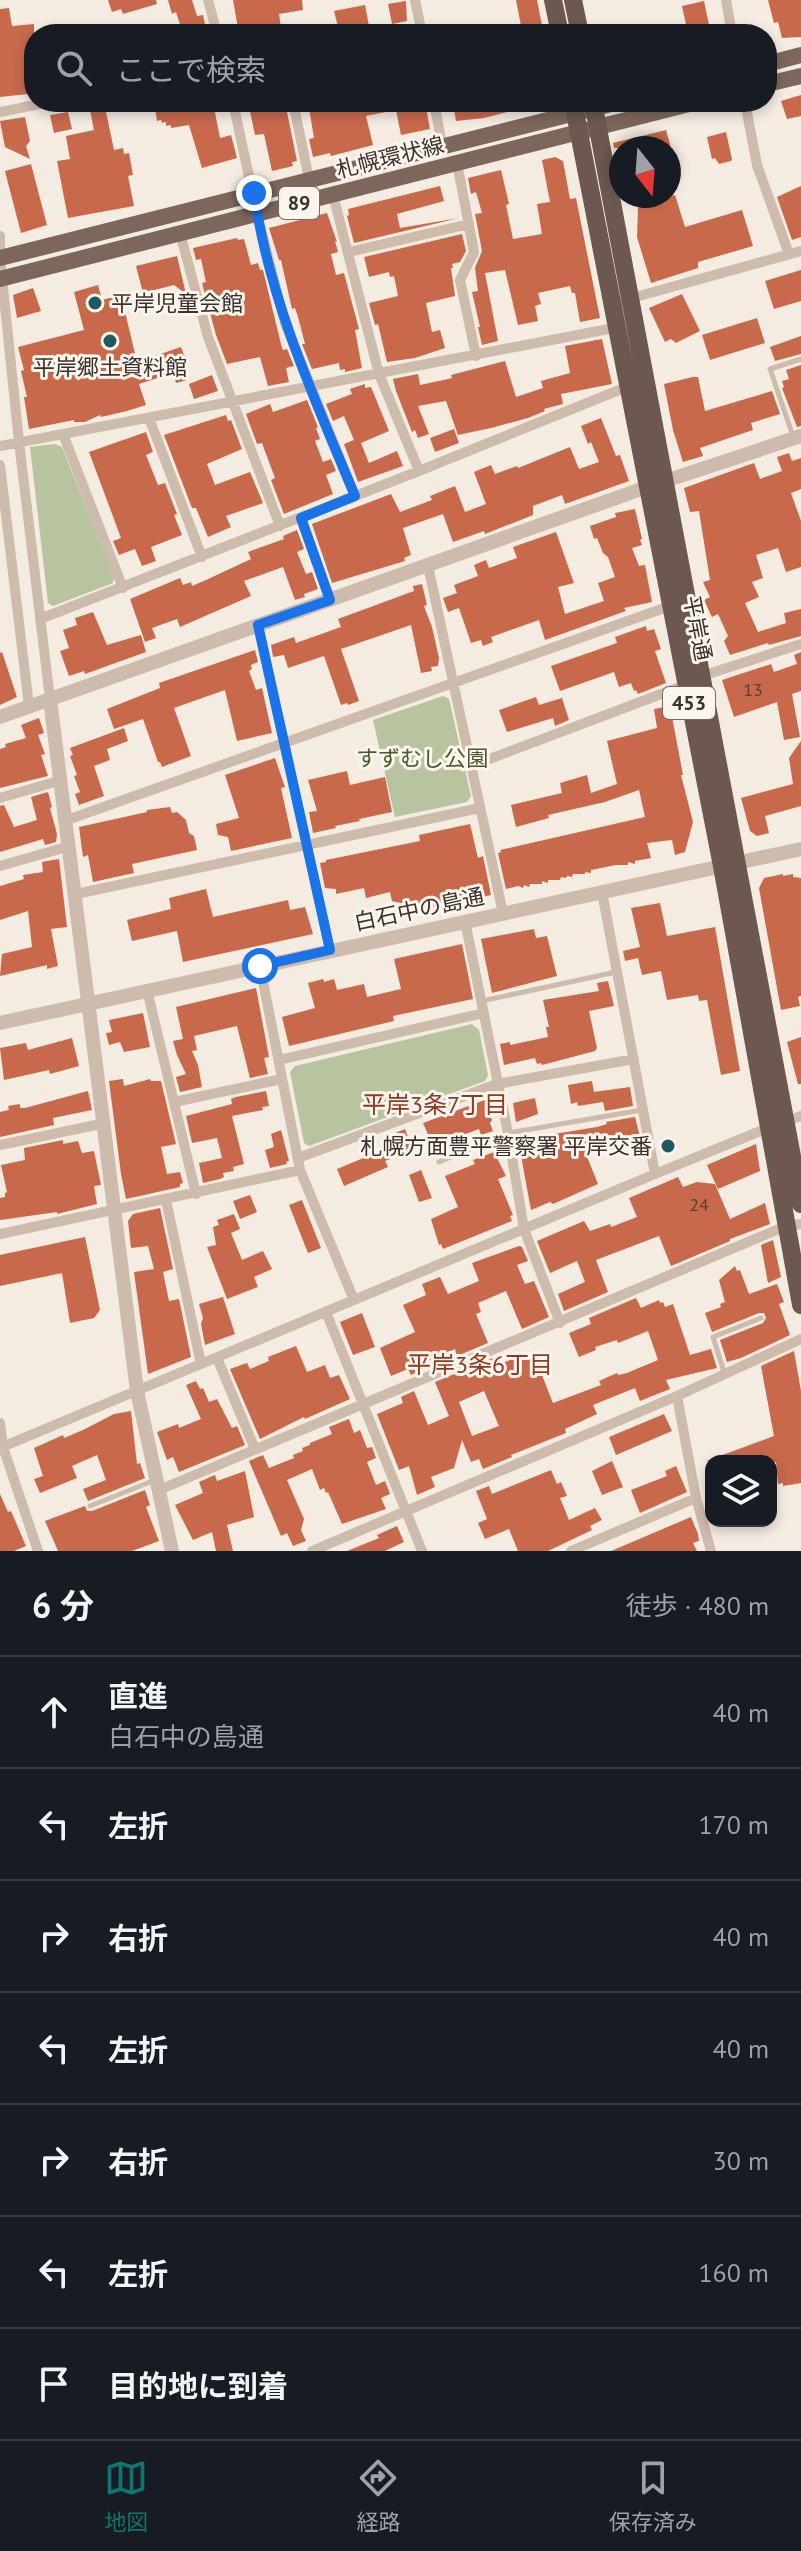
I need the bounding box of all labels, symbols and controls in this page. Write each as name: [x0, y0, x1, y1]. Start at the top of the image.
search box: [24, 24, 777, 112]
icon: search: [52, 46, 96, 90]
text: ここで検索: [116, 50, 266, 89]
street label: 札幌環状線: [333, 130, 447, 184]
north arrow: [609, 136, 681, 208]
route end: [236, 175, 272, 211]
road number: 89: [279, 187, 319, 219]
place label: 平岸児童会館: [111, 289, 243, 317]
marker: 平岸児童会館: [86, 294, 104, 312]
marker: 平岸郷土資料館: [101, 332, 119, 350]
place label: 平岸郷土資料館: [33, 353, 187, 381]
street label: 平岸通: [678, 593, 718, 663]
house number: 13: [743, 678, 763, 701]
road number: 453: [663, 687, 715, 719]
park label: すずむし公園: [356, 744, 488, 772]
street label: 白石中の島通: [352, 882, 486, 936]
route start: [242, 948, 278, 984]
district label: 平岸3条7丁目: [362, 1089, 508, 1120]
place label: 札幌方面豊平警察署 平岸交番: [360, 1132, 652, 1160]
marker: 札幌方面豊平警察署 平岸交番: [659, 1137, 677, 1155]
house number: 24: [689, 1193, 709, 1216]
district label: 平岸3条6丁目: [407, 1349, 553, 1380]
map controls: [705, 1455, 777, 1527]
button: layers: [705, 1455, 777, 1527]
text: 6 分: [32, 1583, 94, 1627]
text: 徒歩 · 480 m: [626, 1589, 769, 1622]
text: 直進: [108, 1676, 168, 1715]
icon: ahead: [32, 1690, 76, 1734]
text: 40 m: [713, 1696, 769, 1729]
text: 白石中の島通: [108, 1720, 264, 1753]
icon: left: [32, 1802, 76, 1846]
text: 左折: [108, 1806, 168, 1845]
text: 170 m: [698, 1808, 769, 1841]
icon: right: [32, 1914, 76, 1958]
text: 右折: [108, 1918, 168, 1957]
text: 40 m: [713, 1920, 769, 1953]
icon: left: [32, 2026, 76, 2070]
text: 左折: [108, 2030, 168, 2069]
text: 40 m: [713, 2032, 769, 2065]
icon: right: [32, 2138, 76, 2182]
text: 右折: [108, 2142, 168, 2181]
text: 30 m: [713, 2144, 769, 2177]
icon: left: [32, 2250, 76, 2294]
text: 左折: [108, 2254, 168, 2293]
text: 160 m: [698, 2256, 769, 2289]
icon: arrive: [32, 2362, 76, 2406]
text: 目的地に到着: [108, 2366, 288, 2405]
tab: 地図: [104, 2456, 148, 2536]
tab: 経路: [356, 2456, 401, 2536]
tab: 保存済み: [609, 2456, 697, 2536]

